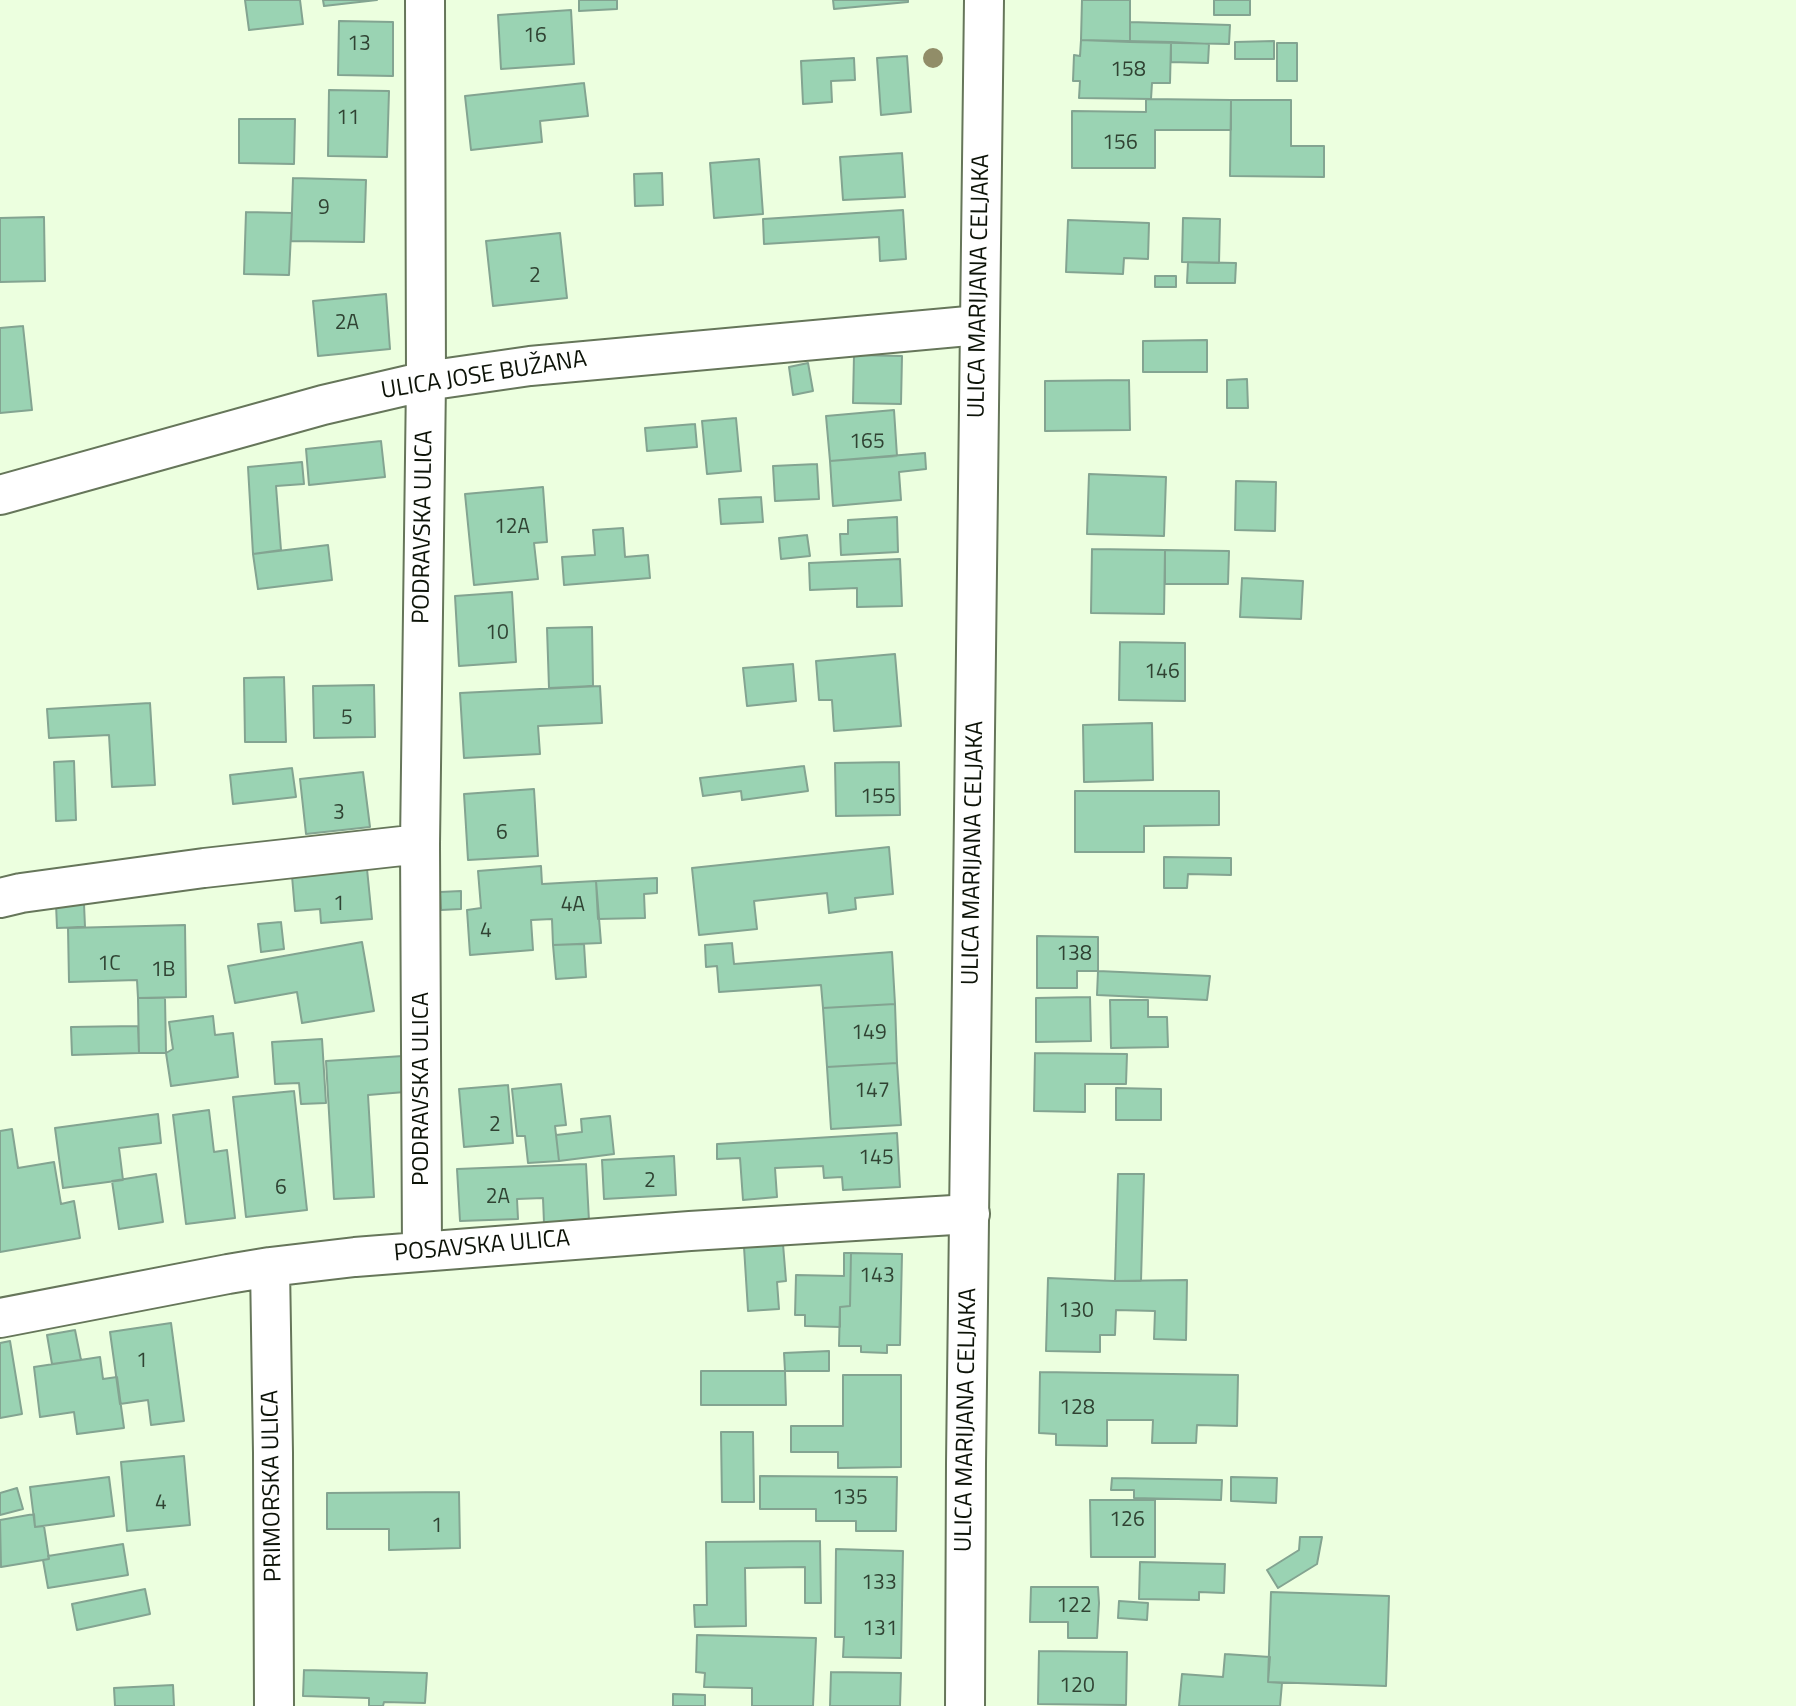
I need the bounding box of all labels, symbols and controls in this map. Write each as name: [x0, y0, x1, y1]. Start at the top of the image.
house number: 16: [523, 24, 547, 50]
house number: 13: [347, 32, 371, 58]
house number: 158: [1110, 58, 1146, 84]
house number: 11: [336, 106, 360, 132]
house number: 156: [1102, 131, 1138, 157]
street label: ULICA MARIJANA CELJAKA: [963, 153, 997, 419]
house number: 9: [318, 196, 330, 222]
house number: 2: [529, 264, 541, 290]
house number: 2A: [335, 311, 359, 337]
street label: ULICA JOSE BUŽANA: [379, 346, 589, 406]
street label: PODRAVSKA ULICA: [408, 430, 440, 624]
house number: 165: [849, 430, 885, 456]
house number: 12A: [494, 515, 530, 541]
house number: 10: [485, 621, 509, 647]
house number: 146: [1144, 660, 1180, 686]
house number: 5: [341, 706, 353, 732]
street label: ULICA MARIJANA CELJAKA: [957, 720, 991, 986]
house number: 155: [860, 785, 896, 811]
house number: 3: [333, 801, 345, 827]
house number: 6: [496, 821, 508, 847]
house number: 1: [333, 892, 345, 918]
house number: 4A: [561, 893, 585, 919]
house number: 4: [480, 919, 492, 945]
house number: 138: [1056, 942, 1092, 968]
house number: 1C: [97, 952, 121, 978]
house number: 1B: [151, 958, 175, 984]
street label: PODRAVSKA ULICA: [408, 992, 436, 1186]
house number: 149: [851, 1021, 887, 1047]
house number: 147: [854, 1079, 890, 1105]
house number: 2: [489, 1113, 501, 1139]
house number: 145: [858, 1146, 894, 1172]
house number: 2: [644, 1169, 656, 1195]
house number: 6: [275, 1176, 287, 1202]
house number: 2A: [486, 1185, 510, 1211]
street label: POSAVSKA ULICA: [393, 1225, 571, 1269]
house number: 143: [859, 1264, 895, 1290]
street label: ULICA MARIJANA CELJAKA: [950, 1287, 984, 1553]
house number: 130: [1058, 1299, 1094, 1325]
house number: 1: [136, 1349, 148, 1375]
street label: PRIMORSKA ULICA: [257, 1390, 289, 1582]
house number: 128: [1059, 1396, 1095, 1422]
house number: 135: [832, 1486, 868, 1512]
house number: 4: [155, 1491, 167, 1517]
house number: 126: [1109, 1508, 1145, 1534]
house number: 1: [431, 1514, 443, 1540]
house number: 133: [861, 1571, 897, 1597]
house number: 122: [1056, 1594, 1092, 1620]
house number: 131: [862, 1617, 898, 1643]
house number: 120: [1059, 1674, 1095, 1700]

